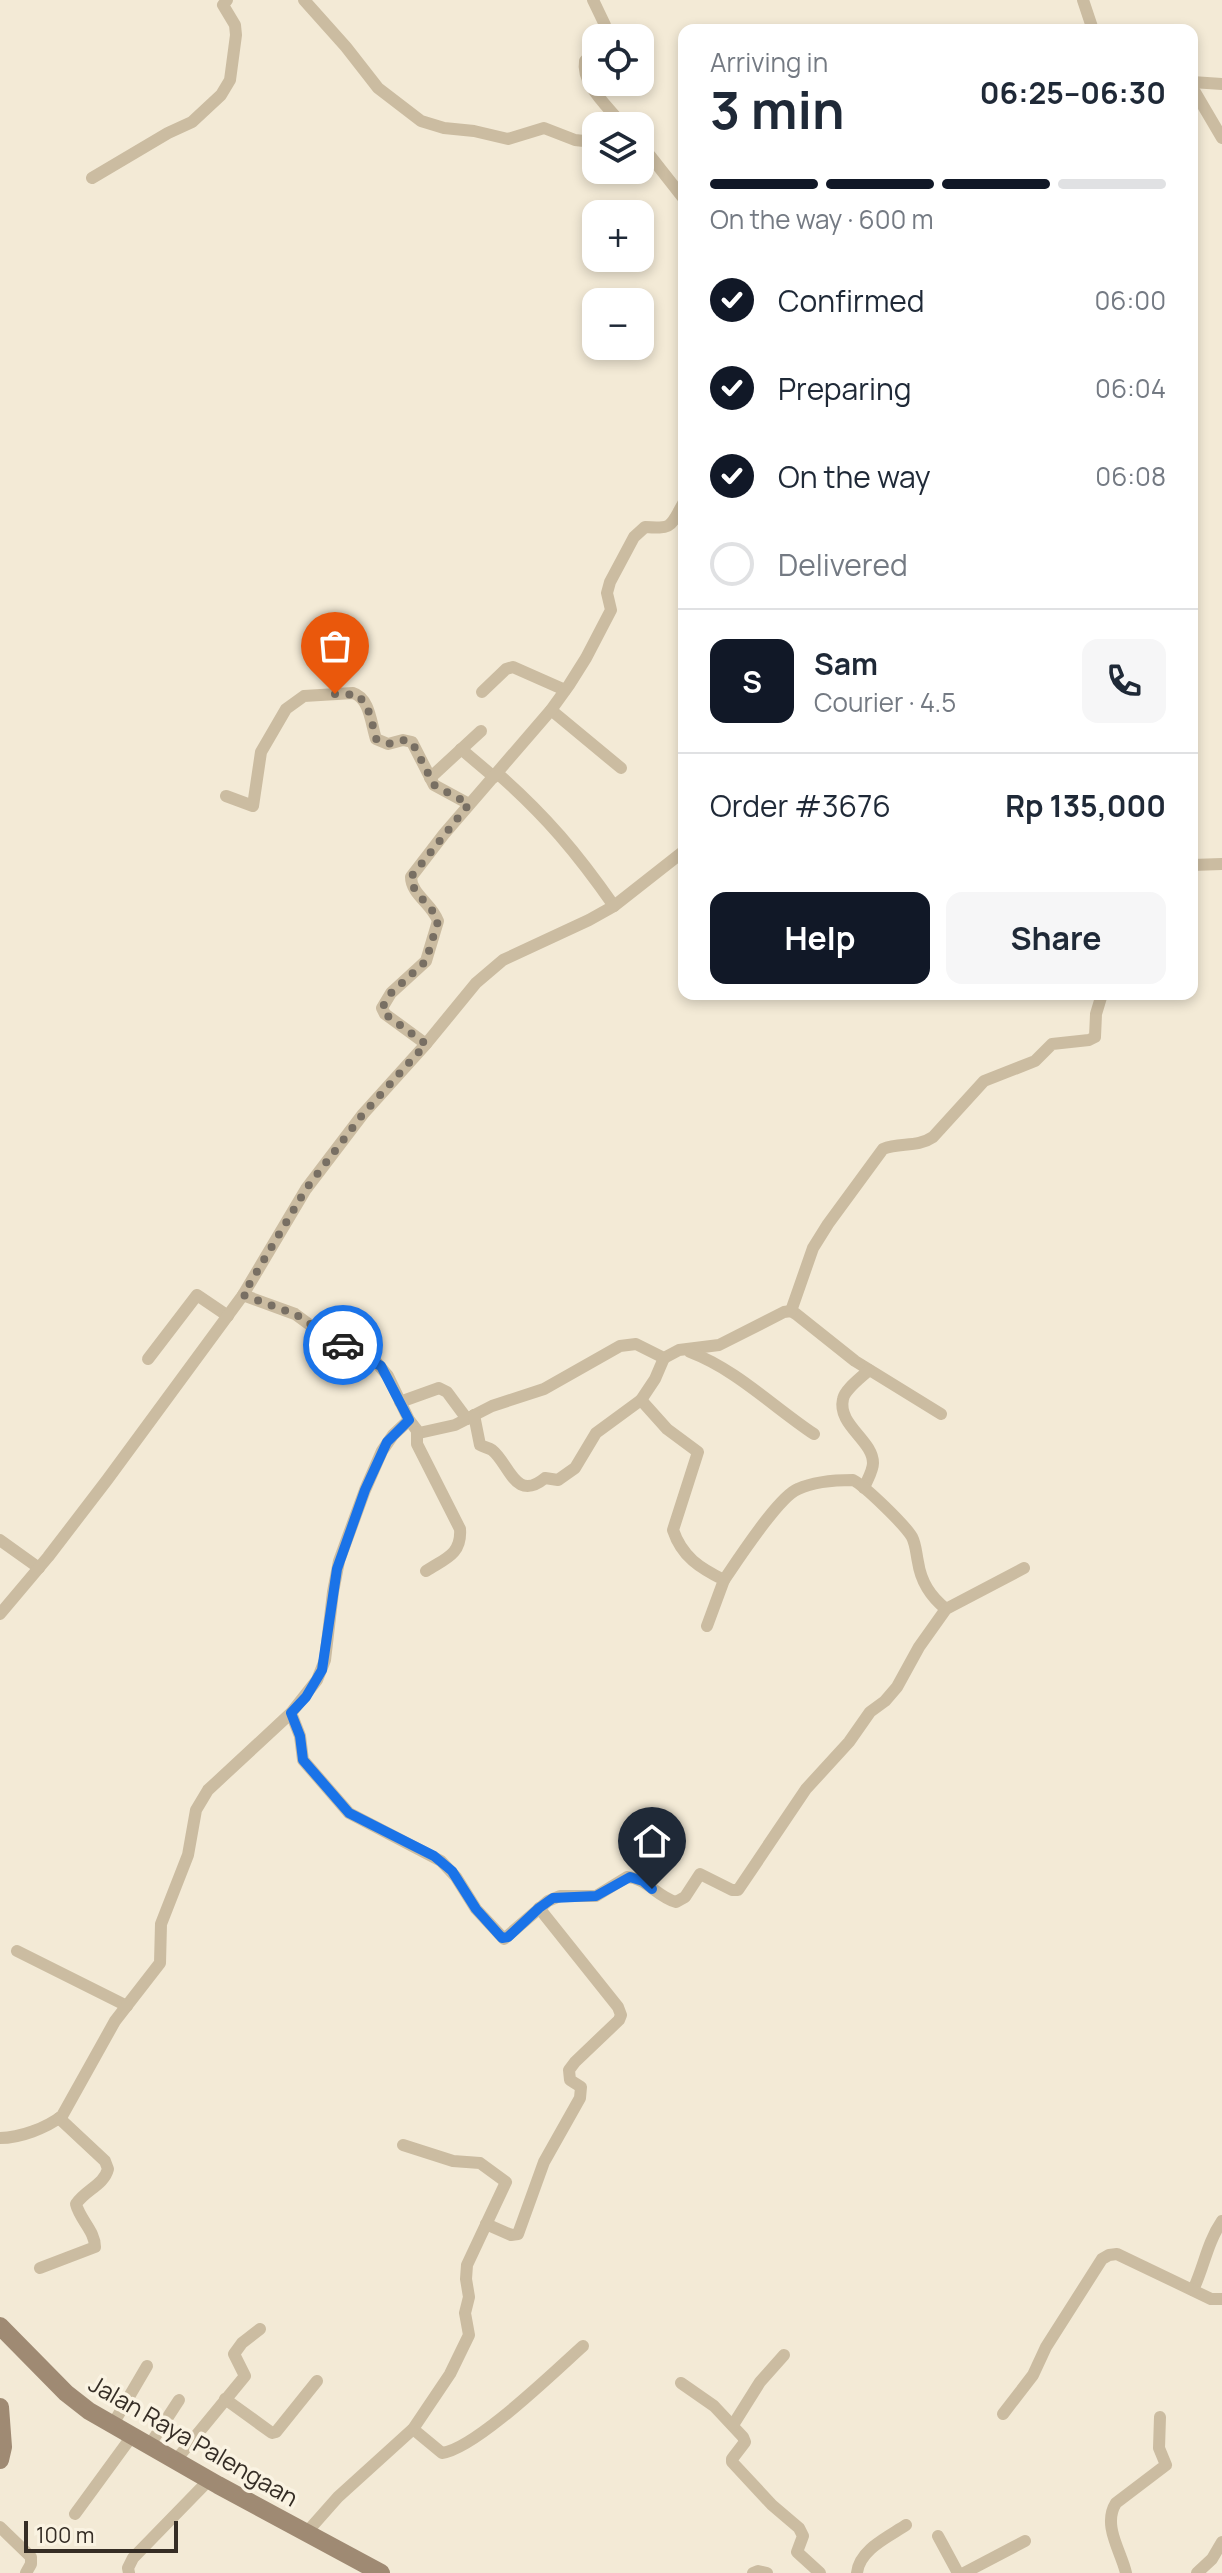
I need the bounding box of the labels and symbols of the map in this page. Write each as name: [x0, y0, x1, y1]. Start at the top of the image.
pin: [301, 612, 369, 694]
courier: [303, 1305, 383, 1385]
pin: [618, 1807, 686, 1889]
street label: Jalan Raya Palengaan: [83, 2367, 305, 2513]
scale bar: [24, 2517, 178, 2553]

